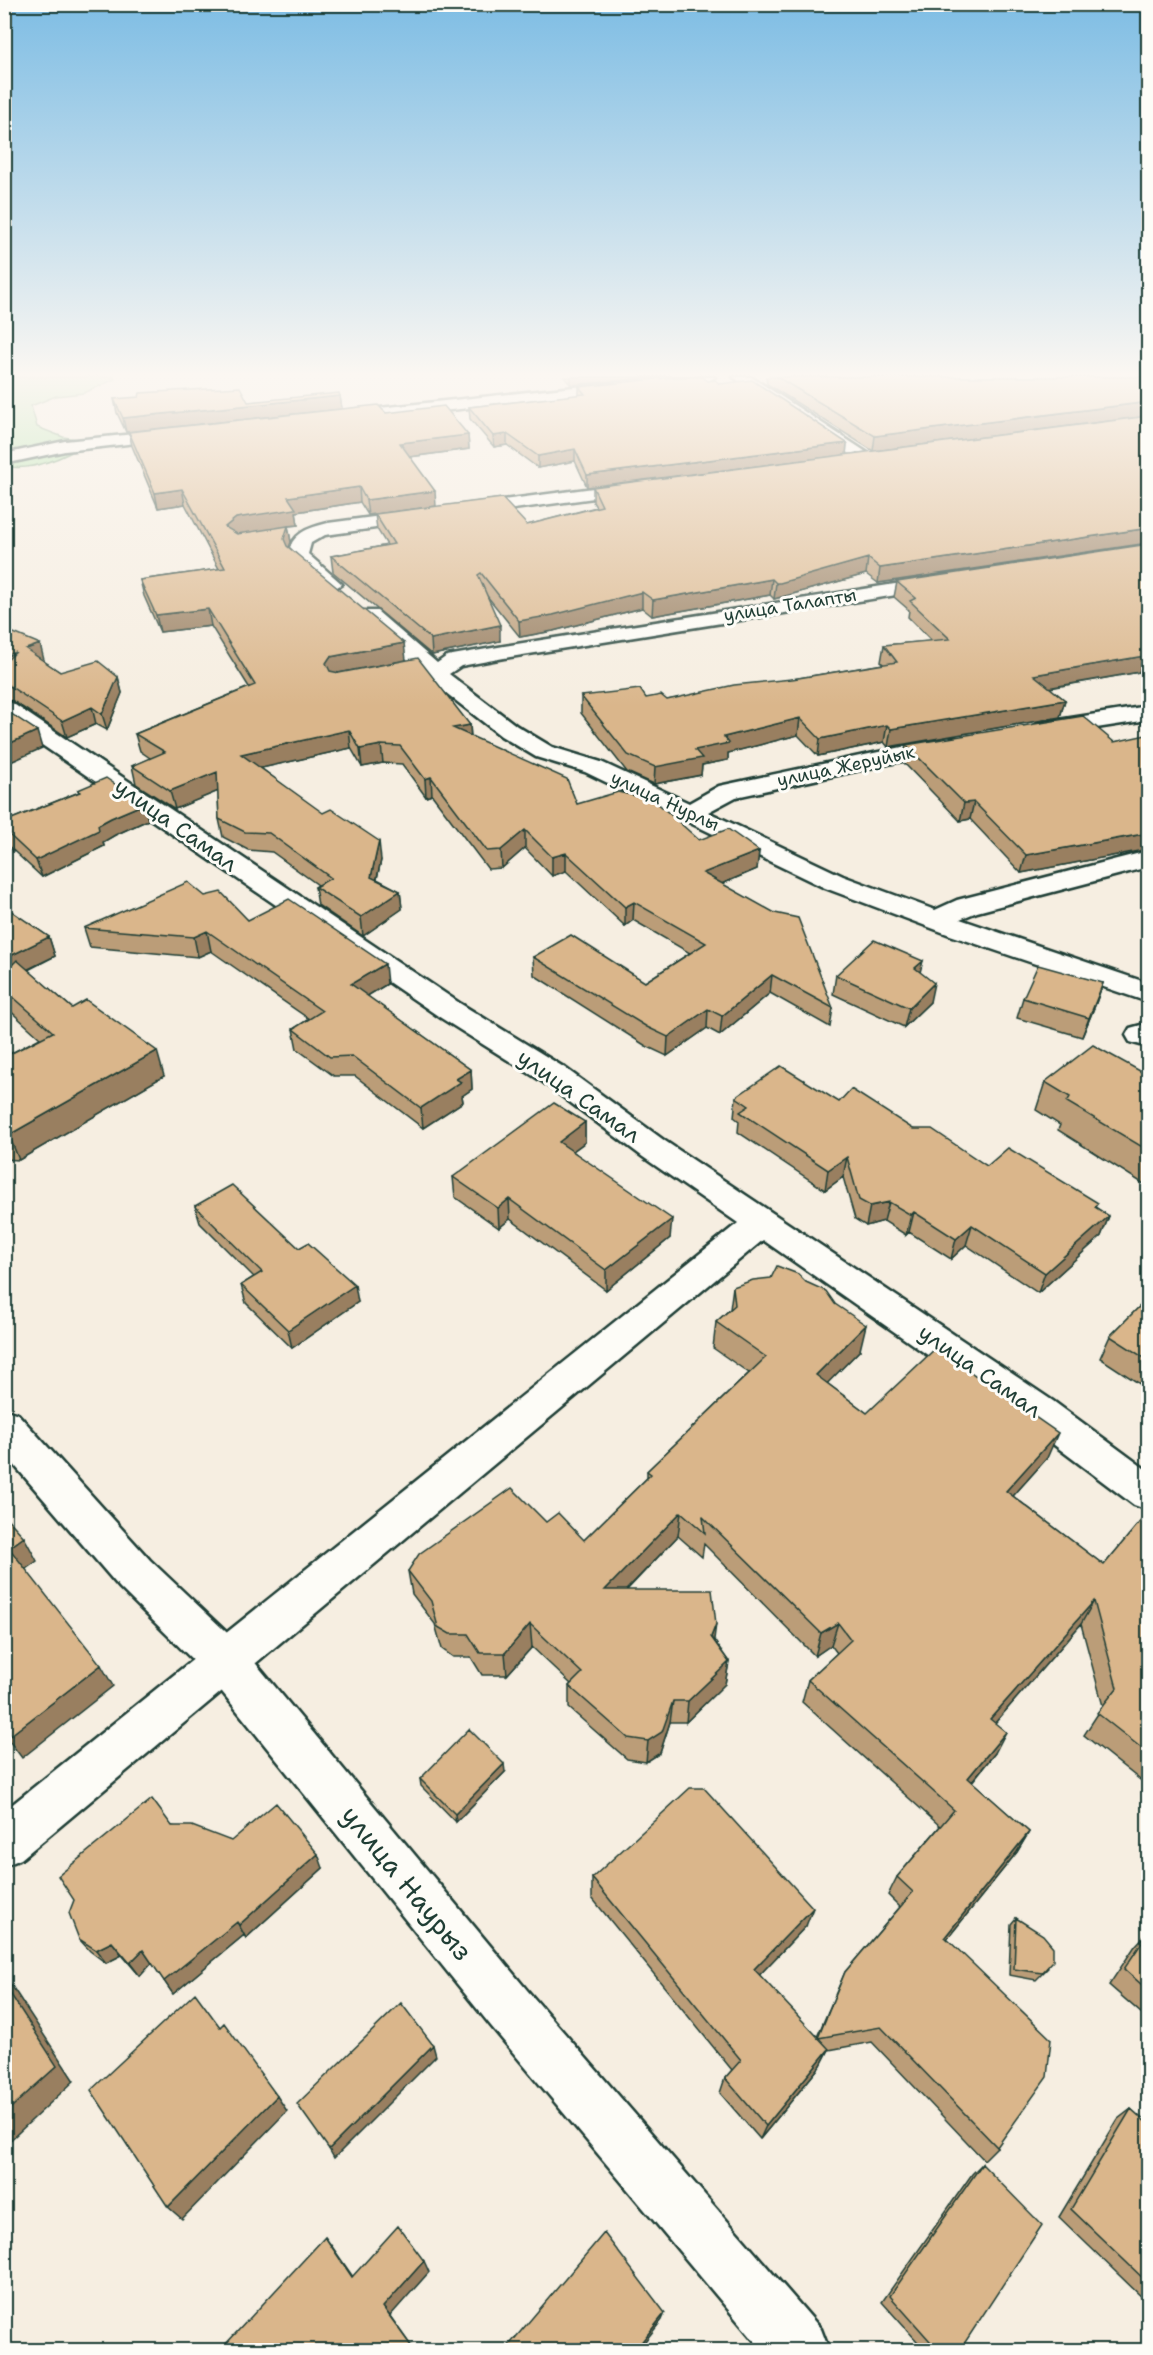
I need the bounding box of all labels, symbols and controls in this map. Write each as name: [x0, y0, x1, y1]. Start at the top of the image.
street label: улица Талапты: [722, 583, 858, 627]
street label: улица Жеруйык: [775, 740, 918, 792]
street label: улица Нурлы: [607, 765, 723, 837]
street label: улица Самал: [109, 772, 243, 878]
street label: улица Самал: [512, 1043, 646, 1149]
street label: улица Самал: [913, 1318, 1047, 1424]
street label: улица Наурыз: [333, 1798, 481, 1968]

